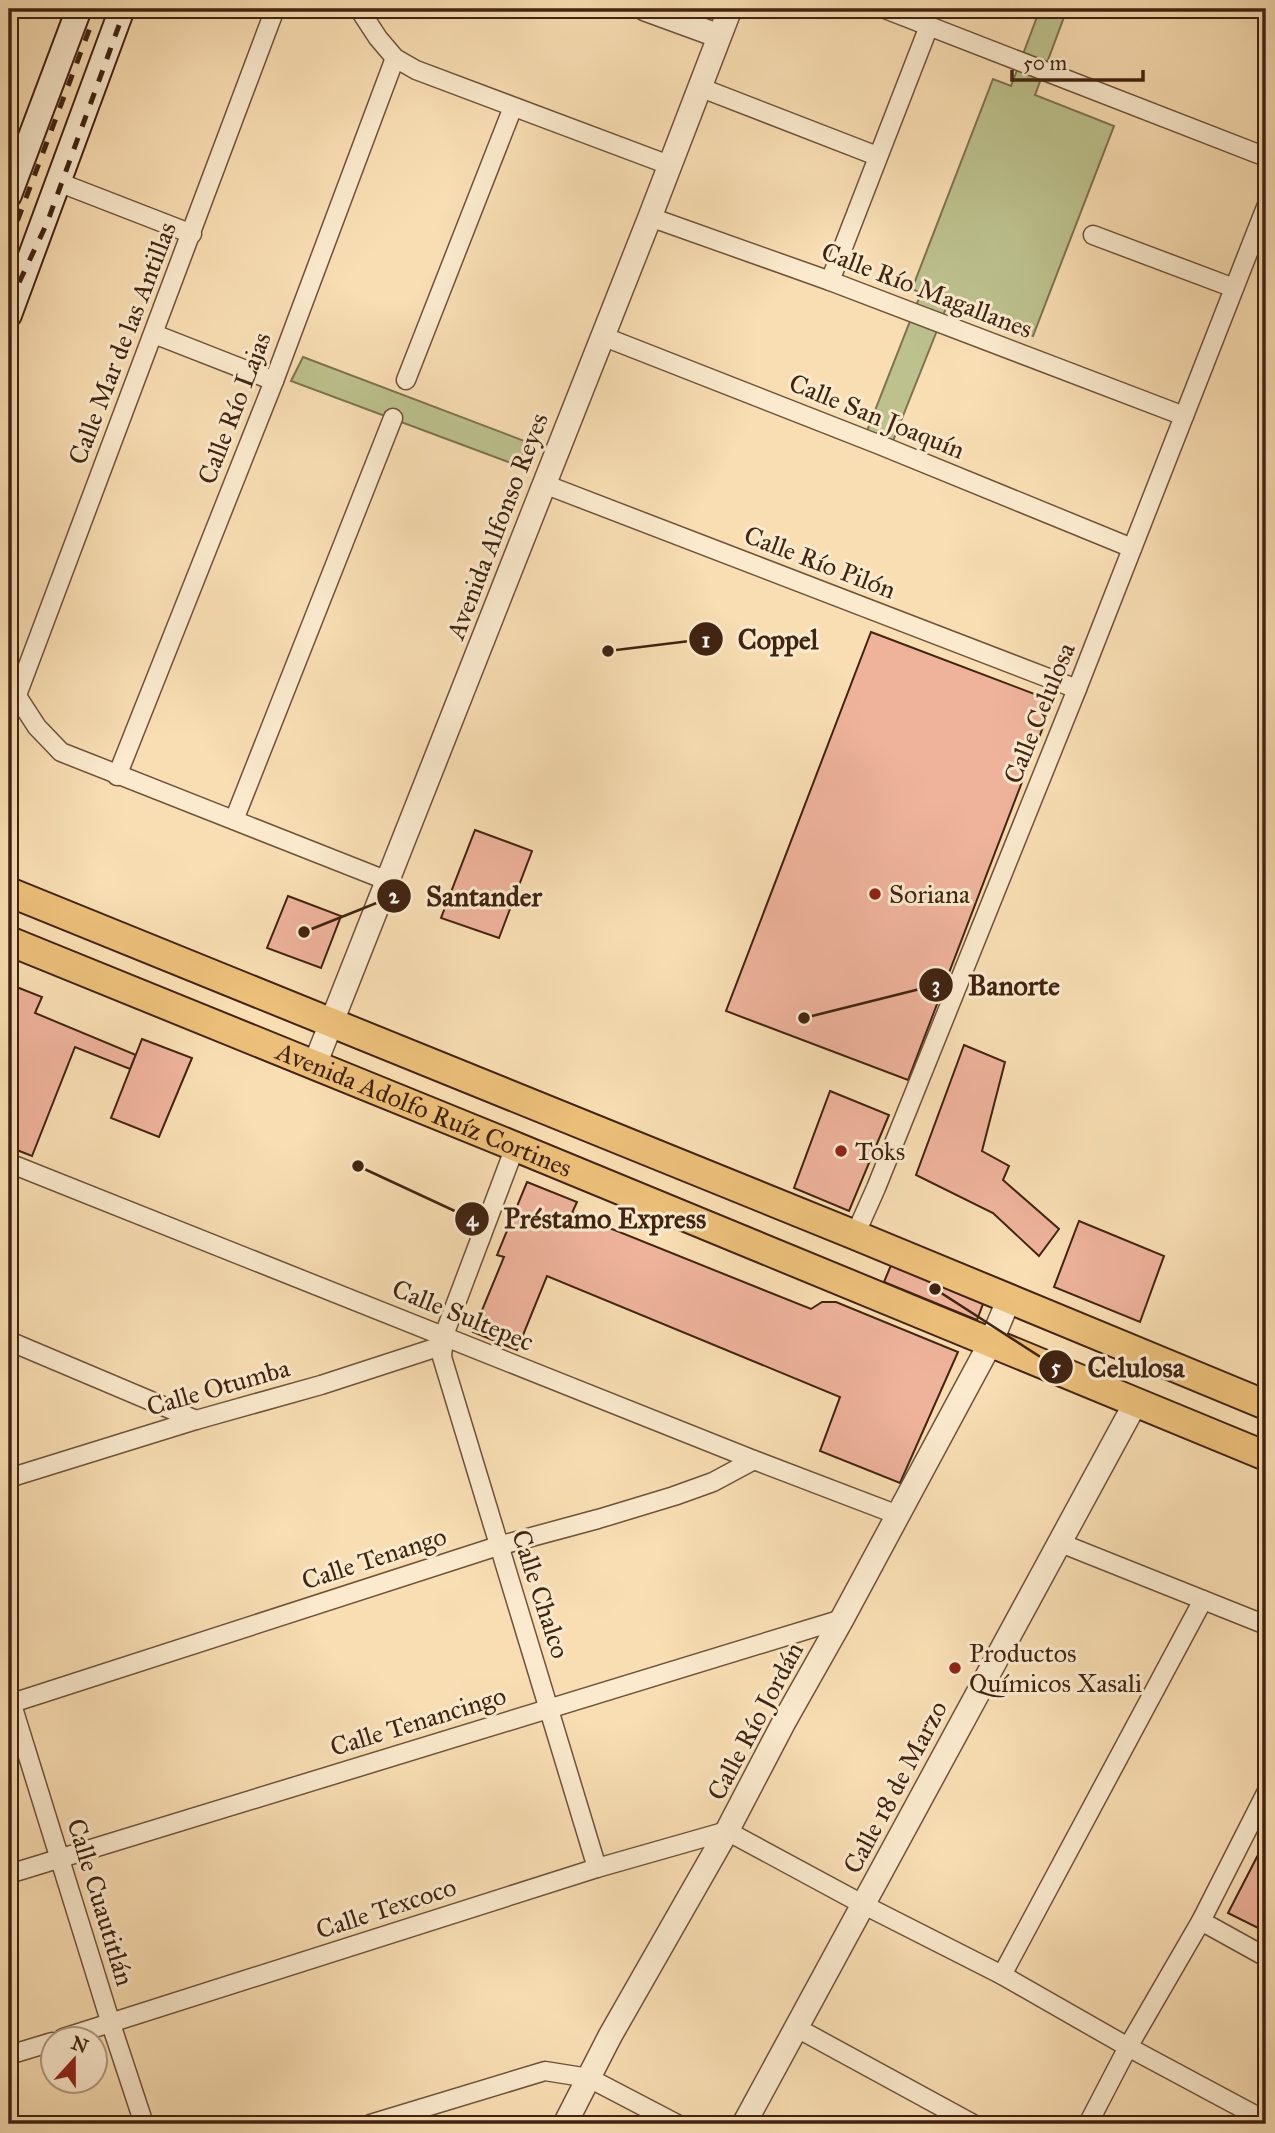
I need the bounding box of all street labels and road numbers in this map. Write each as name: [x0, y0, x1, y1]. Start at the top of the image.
street label: Calle Mar de las Antillas: [61, 217, 183, 469]
street label: Calle Río Magallanes: [817, 235, 1037, 345]
street label: Calle Río Lajas: [190, 327, 278, 489]
street label: Calle San Joaquín: [785, 366, 969, 466]
street label: Avenida Alfonso Reyes: [439, 408, 555, 645]
street label: Calle Río Pilón: [740, 518, 900, 606]
street label: Calle Celulosa: [996, 638, 1082, 788]
street label: Avenida Adolfo Ruíz Cortines: [271, 1034, 577, 1184]
street label: Calle Sultepec: [388, 1272, 538, 1358]
street label: Calle Otumba: [143, 1351, 293, 1423]
street label: Calle Tenango: [298, 1520, 450, 1596]
street label: Calle Chalco: [505, 1526, 577, 1662]
street label: Calle Río Jordán: [700, 1637, 810, 1805]
street label: Calle Tenancingo: [326, 1679, 510, 1763]
street label: Calle 18 de Marzo: [836, 1695, 954, 1879]
street label: Calle Cuautitlán: [60, 1815, 142, 1989]
street label: Calle Texcoco: [312, 1870, 460, 1946]

